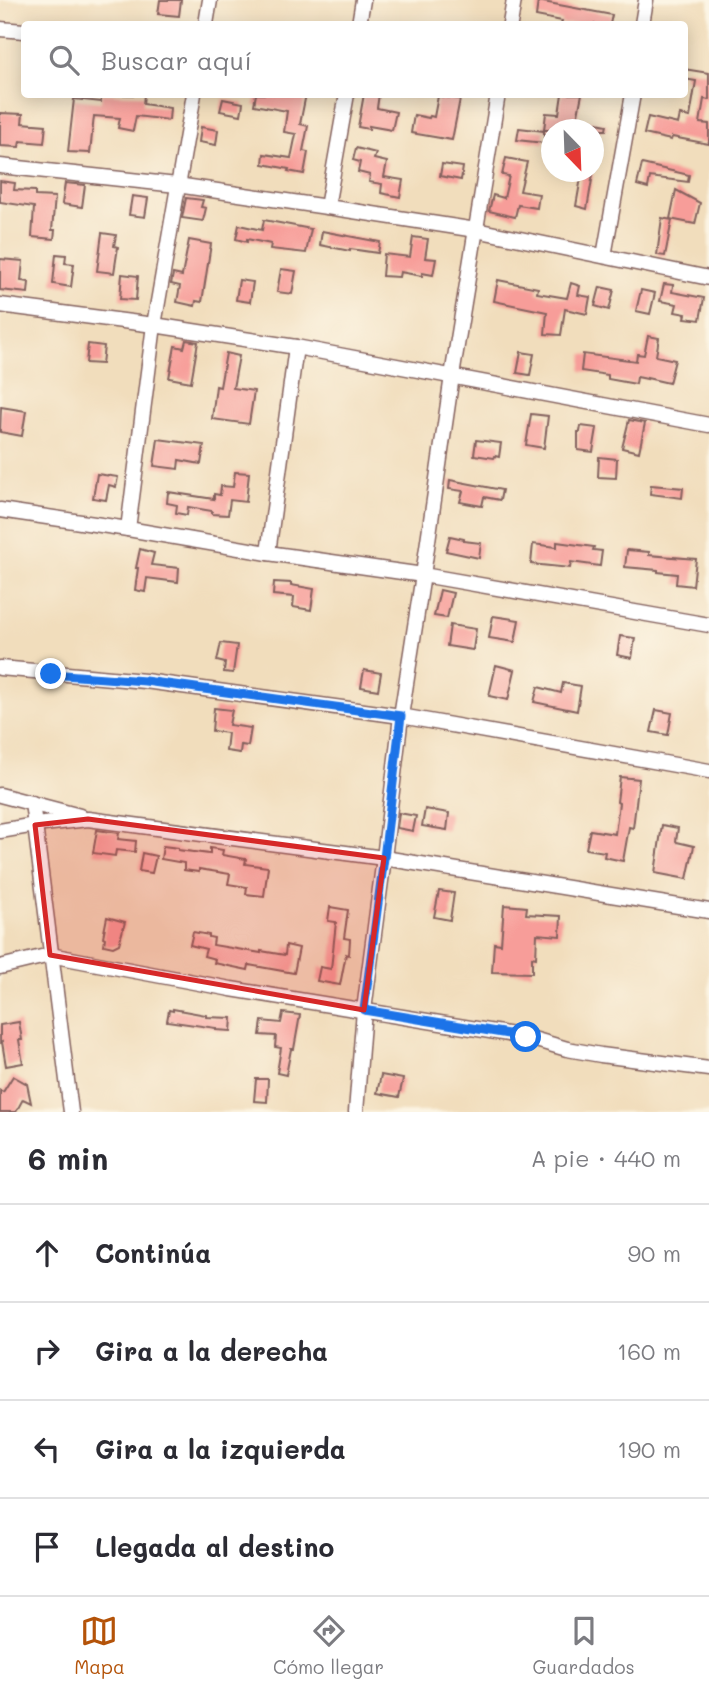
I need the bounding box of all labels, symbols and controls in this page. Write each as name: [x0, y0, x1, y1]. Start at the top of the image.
search box: [21, 21, 688, 98]
icon: search: [45, 41, 83, 79]
text: Buscar aquí: [101, 43, 252, 77]
north arrow: [541, 119, 604, 182]
route end: [35, 658, 66, 689]
route start: [510, 1021, 541, 1052]
text: 6 min: [28, 1138, 108, 1178]
text: A pie · 440 m: [531, 1143, 681, 1173]
icon: ahead: [28, 1234, 66, 1272]
text: Continúa: [95, 1236, 211, 1270]
text: 90 m: [628, 1238, 681, 1268]
icon: right: [28, 1332, 66, 1370]
text: Gira a la derecha: [95, 1334, 328, 1368]
text: 160 m: [617, 1336, 681, 1366]
icon: left: [28, 1430, 66, 1468]
text: Gira a la izquierda: [95, 1432, 346, 1466]
text: 190 m: [617, 1434, 681, 1464]
icon: arrive: [28, 1528, 66, 1566]
text: Llegada al destino: [95, 1530, 334, 1564]
tab: Mapa: [74, 1612, 125, 1679]
tab: Cómo llegar: [273, 1612, 384, 1679]
tab: Guardados: [533, 1612, 635, 1679]

